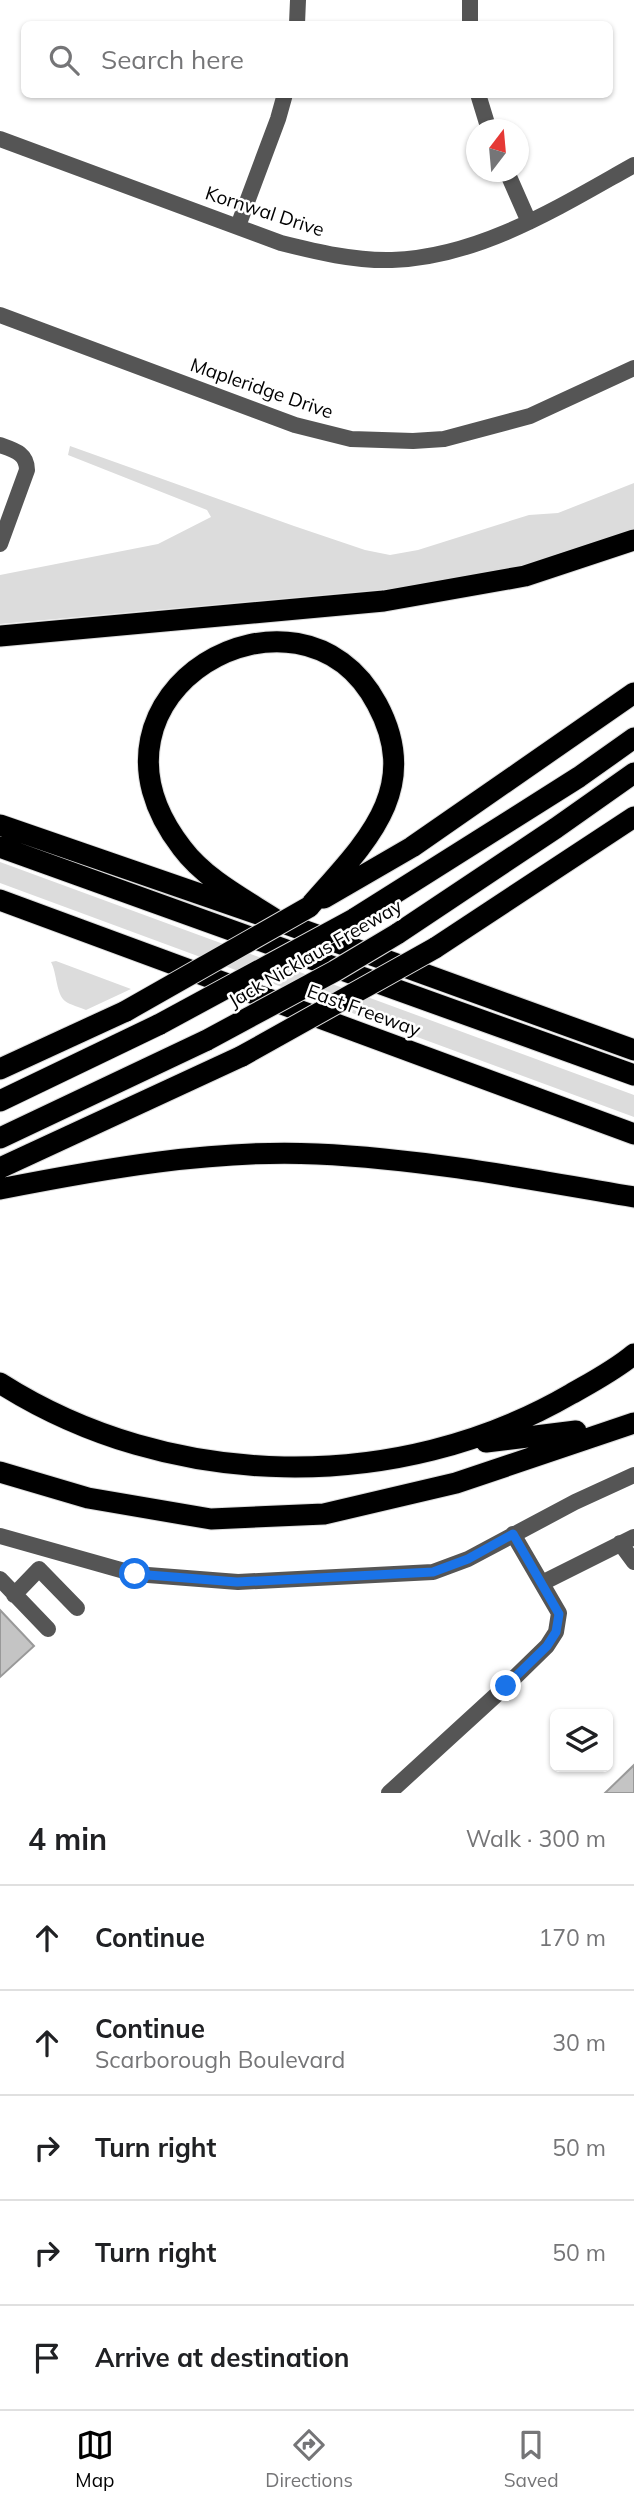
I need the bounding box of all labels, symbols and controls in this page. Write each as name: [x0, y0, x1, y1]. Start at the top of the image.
search box: [21, 21, 613, 98]
icon: search: [45, 41, 83, 79]
text: Search here: [101, 43, 244, 76]
north arrow: [466, 119, 529, 182]
street label: Kornwal Drive: [202, 180, 328, 242]
street label: Mapleridge Drive: [187, 352, 337, 424]
street label: Jack Nicklaus Freeway: [224, 893, 406, 1013]
street label: East Freeway: [304, 978, 424, 1042]
route start: [119, 1558, 150, 1589]
route end: [490, 1670, 521, 1701]
map controls: [550, 1709, 613, 1772]
button: layers: [550, 1709, 613, 1772]
text: 4 min: [28, 1820, 107, 1858]
text: Walk · 300 m: [466, 1824, 606, 1853]
icon: ahead: [28, 1919, 66, 1957]
text: Continue: [95, 1921, 205, 1954]
text: 170 m: [538, 1923, 606, 1952]
text: Continue: [95, 2012, 205, 2045]
icon: ahead: [28, 2024, 66, 2062]
text: 30 m: [552, 2028, 606, 2057]
text: Scarborough Boulevard: [95, 2045, 345, 2074]
icon: right: [28, 2129, 66, 2167]
text: Turn right: [95, 2131, 216, 2164]
text: 50 m: [552, 2133, 606, 2162]
icon: right: [28, 2234, 66, 2272]
text: Turn right: [95, 2236, 216, 2269]
text: 50 m: [552, 2238, 606, 2267]
icon: arrive: [28, 2339, 66, 2377]
text: Arrive at destination: [95, 2341, 350, 2374]
tab: Map: [75, 2426, 114, 2492]
tab: Directions: [265, 2426, 353, 2492]
tab: Saved: [504, 2426, 559, 2492]

